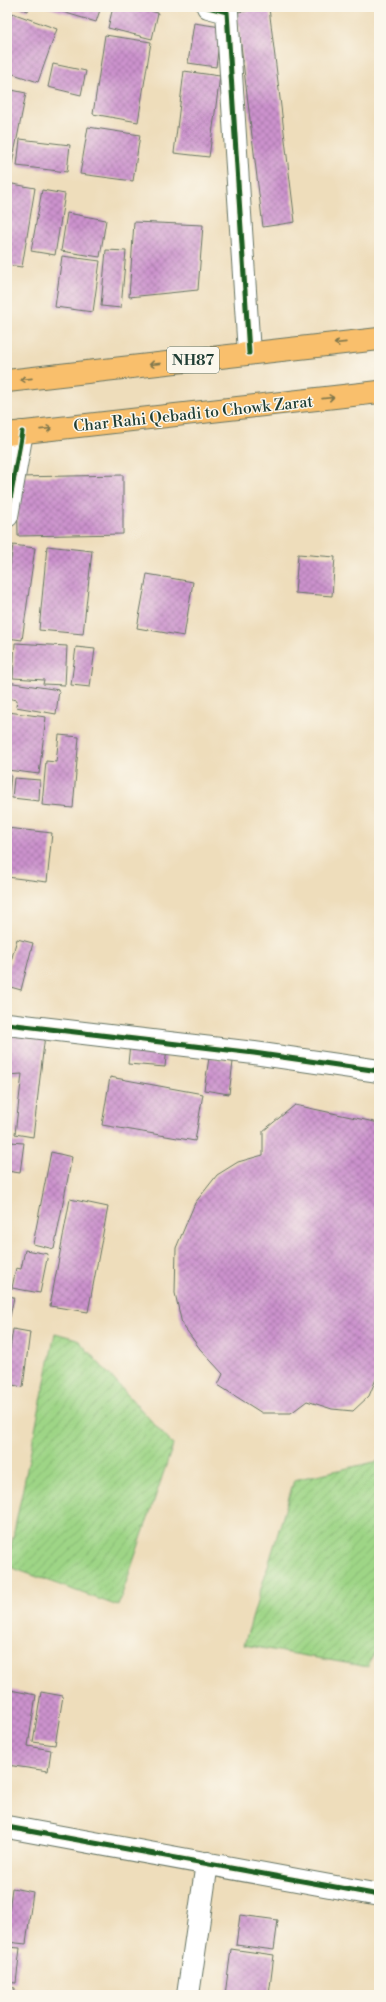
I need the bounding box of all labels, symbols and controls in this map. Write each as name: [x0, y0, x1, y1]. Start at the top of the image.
one-way arrow: [334, 339, 347, 347]
road number: NH87: [167, 347, 219, 373]
one-way arrow: [149, 360, 162, 368]
one-way arrow: [20, 375, 33, 382]
street label: Char Rahi Qebadi to Chowk Zarat: [72, 391, 314, 437]
one-way arrow: [321, 394, 334, 402]
one-way arrow: [39, 426, 52, 433]

